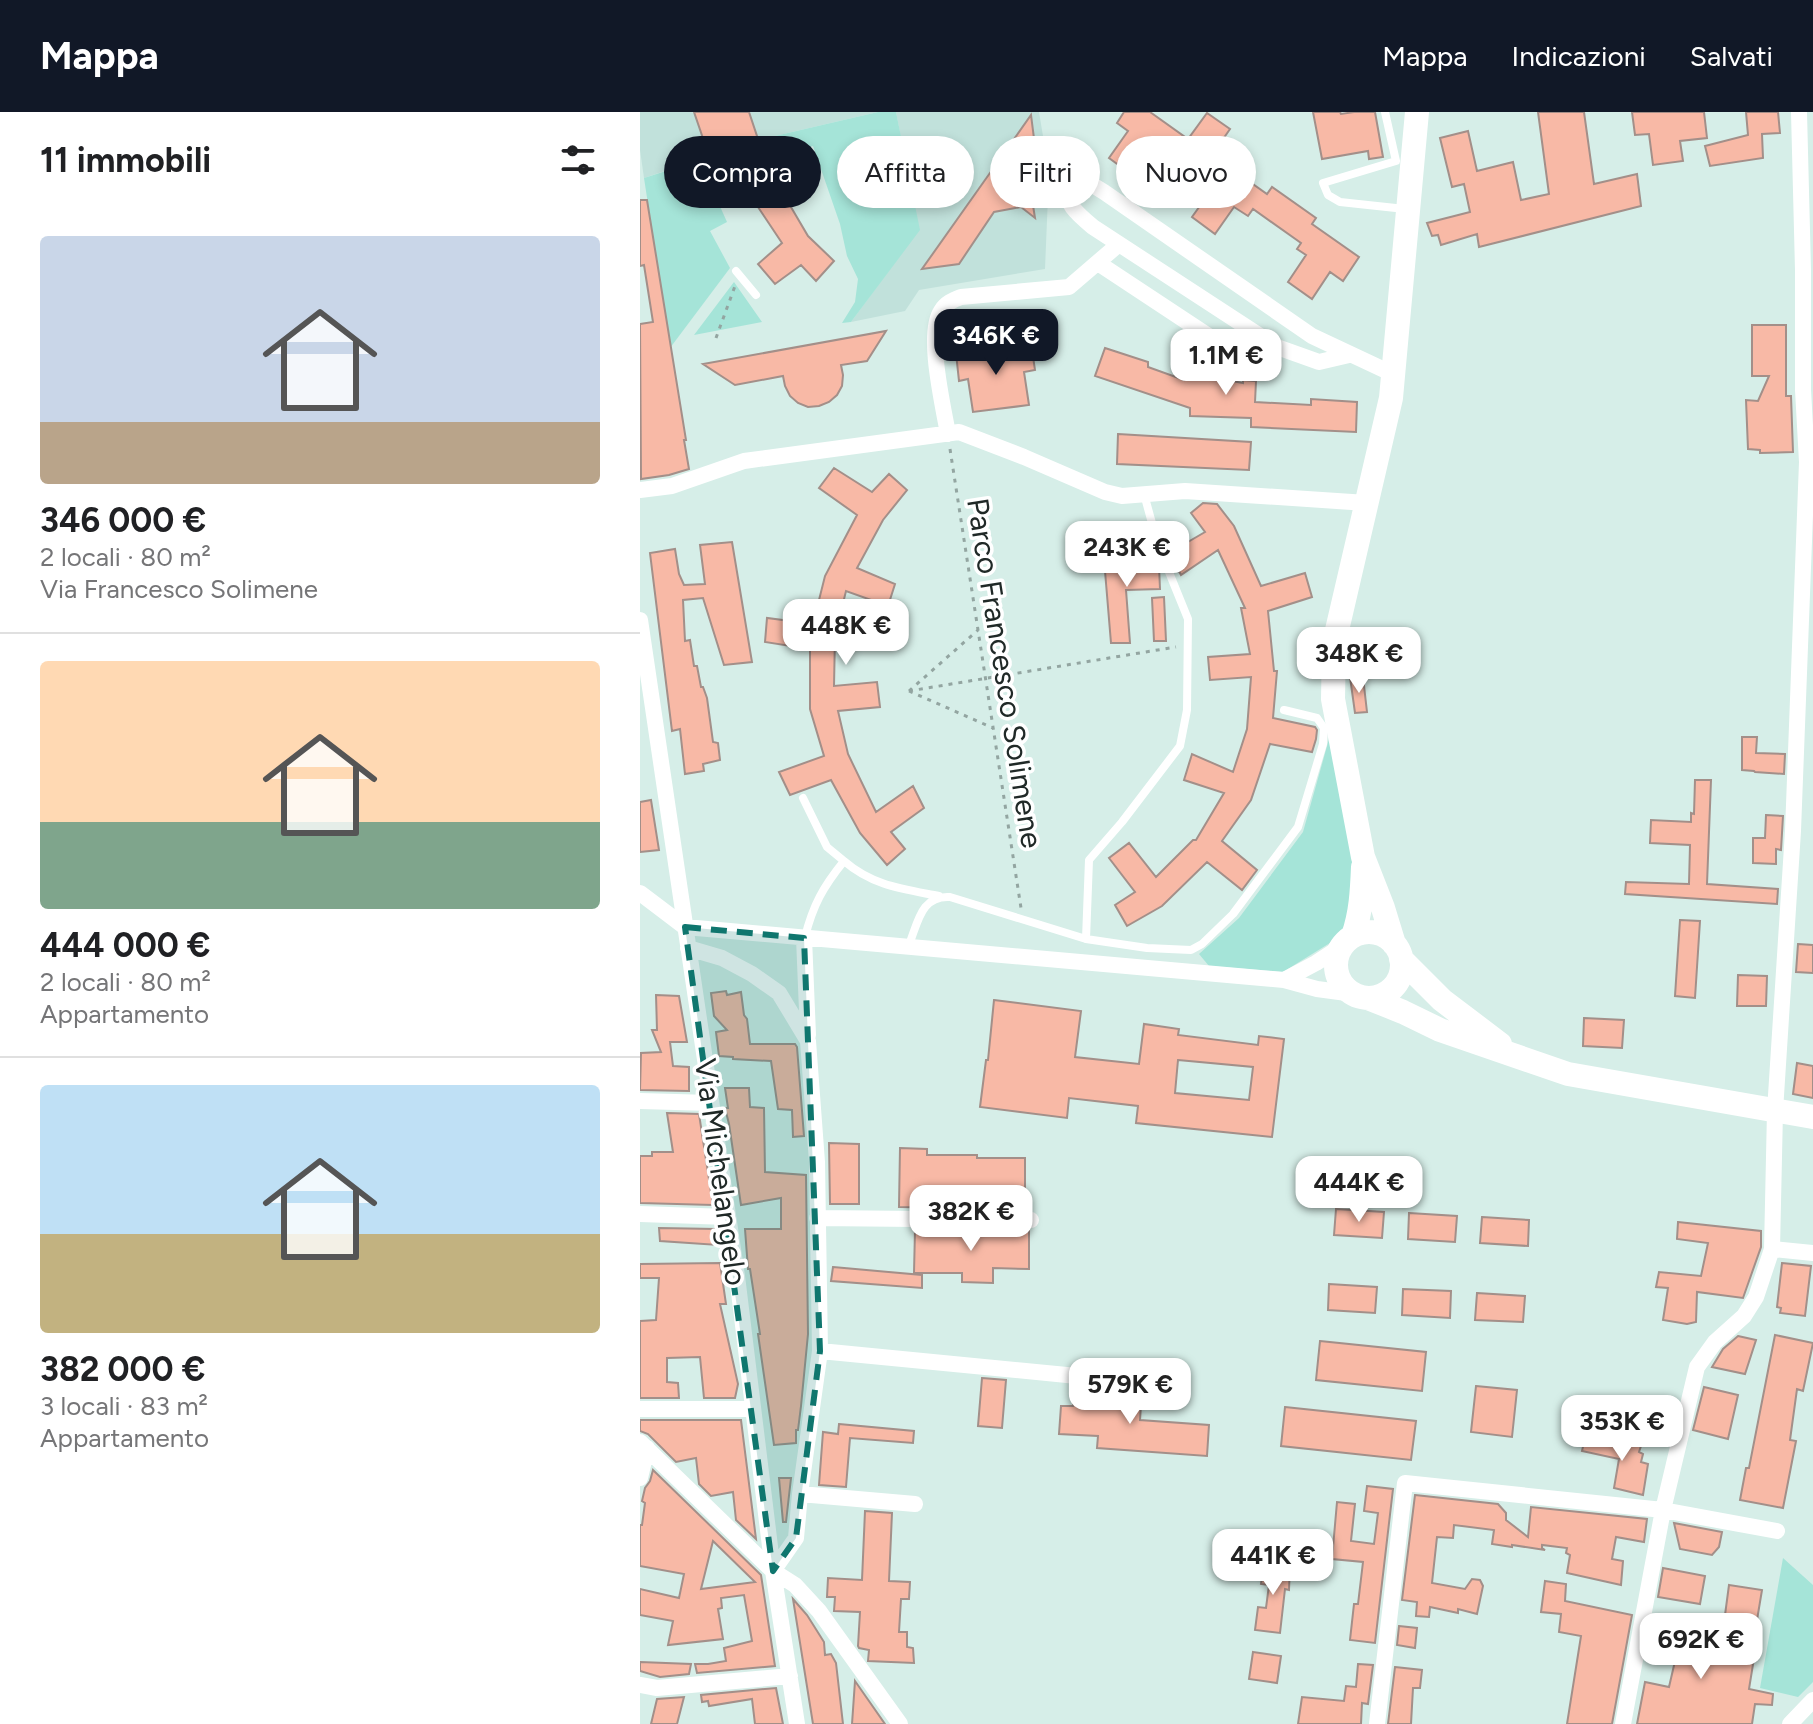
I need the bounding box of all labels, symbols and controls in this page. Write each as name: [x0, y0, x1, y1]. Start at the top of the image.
text: Mappa: [40, 33, 159, 79]
text: Mappa: [1382, 39, 1468, 73]
text: Indicazioni: [1512, 39, 1646, 73]
text: Salvati: [1690, 39, 1773, 73]
chip: Compra: [664, 136, 821, 208]
chip: Affitta: [837, 136, 974, 208]
chip: Filtri: [990, 136, 1100, 208]
chip: Nuovo: [1116, 136, 1256, 208]
icon: filters: [556, 138, 600, 182]
text: 11 immobili: [40, 140, 211, 181]
icon: home: [248, 288, 392, 432]
pin: 346K €: [931, 309, 1061, 377]
text: 346K €: [952, 319, 1040, 351]
pin: 1.1M €: [1161, 329, 1291, 397]
text: 1.1M €: [1189, 339, 1263, 371]
street label: Parco Francesco Solimene: [959, 495, 1051, 851]
text: 346 000 €: [40, 500, 206, 541]
pin: 243K €: [1062, 521, 1192, 589]
text: 243K €: [1083, 531, 1171, 563]
text: 2 locali · 80 m²: [40, 541, 211, 573]
text: Via Francesco Solimene: [40, 573, 318, 605]
pin: 448K €: [781, 599, 911, 667]
text: 448K €: [801, 609, 891, 641]
pin: 348K €: [1294, 627, 1424, 695]
text: 348K €: [1315, 637, 1403, 669]
icon: home: [248, 713, 392, 857]
text: 444 000 €: [40, 925, 210, 966]
text: 2 locali · 80 m²: [40, 966, 211, 998]
text: Appartamento: [40, 998, 209, 1030]
street label: Via Michelangelo: [687, 1056, 755, 1288]
icon: home: [248, 1137, 392, 1281]
pin: 444K €: [1294, 1156, 1424, 1224]
text: 444K €: [1314, 1166, 1404, 1198]
pin: 382K €: [906, 1185, 1036, 1253]
text: 382K €: [928, 1195, 1015, 1227]
text: 382 000 €: [40, 1349, 205, 1390]
pin: 579K €: [1065, 1358, 1195, 1426]
text: 579K €: [1087, 1368, 1173, 1400]
text: 3 locali · 83 m²: [40, 1390, 208, 1422]
pin: 353K €: [1557, 1395, 1687, 1463]
text: 353K €: [1579, 1405, 1665, 1437]
text: Appartamento: [40, 1422, 209, 1454]
pin: 441K €: [1208, 1529, 1338, 1597]
text: 441K €: [1230, 1539, 1316, 1571]
pin: 692K €: [1636, 1613, 1766, 1681]
text: 692K €: [1658, 1623, 1744, 1655]

